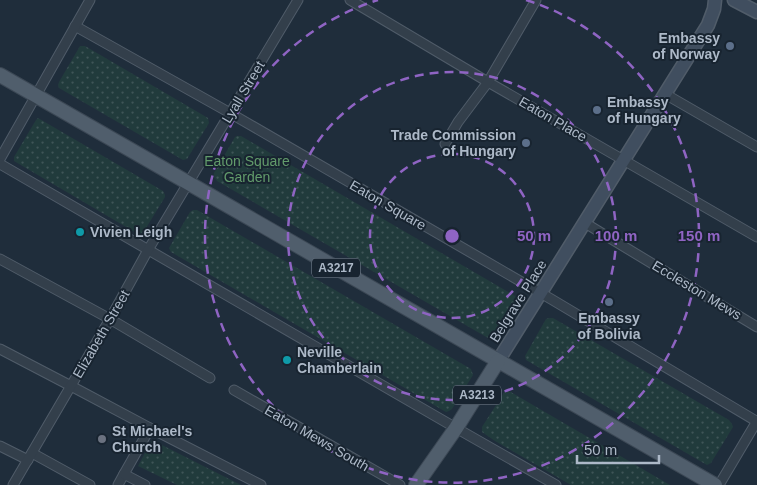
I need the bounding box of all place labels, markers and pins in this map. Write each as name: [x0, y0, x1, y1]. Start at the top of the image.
place label: Embassy of Norway: [652, 30, 720, 62]
marker: Embassy of Norway: [724, 40, 736, 52]
place label: Embassy of Hungary: [607, 94, 681, 126]
marker: Embassy of Hungary: [591, 104, 603, 116]
place label: Trade Commission of Hungary: [391, 127, 516, 159]
marker: Trade Commission of Hungary: [520, 137, 532, 149]
place label: Vivien Leigh: [90, 224, 172, 240]
marker: Vivien Leigh: [74, 226, 86, 238]
centre of rings: [443, 227, 461, 245]
marker: Embassy of Bolivia: [603, 296, 615, 308]
place label: Embassy of Bolivia: [577, 310, 641, 342]
place label: Neville Chamberlain: [297, 344, 382, 376]
marker: Neville Chamberlain: [281, 354, 293, 366]
place label: St Michael's Church: [112, 423, 193, 455]
marker: St Michael's Church: [96, 433, 108, 445]

